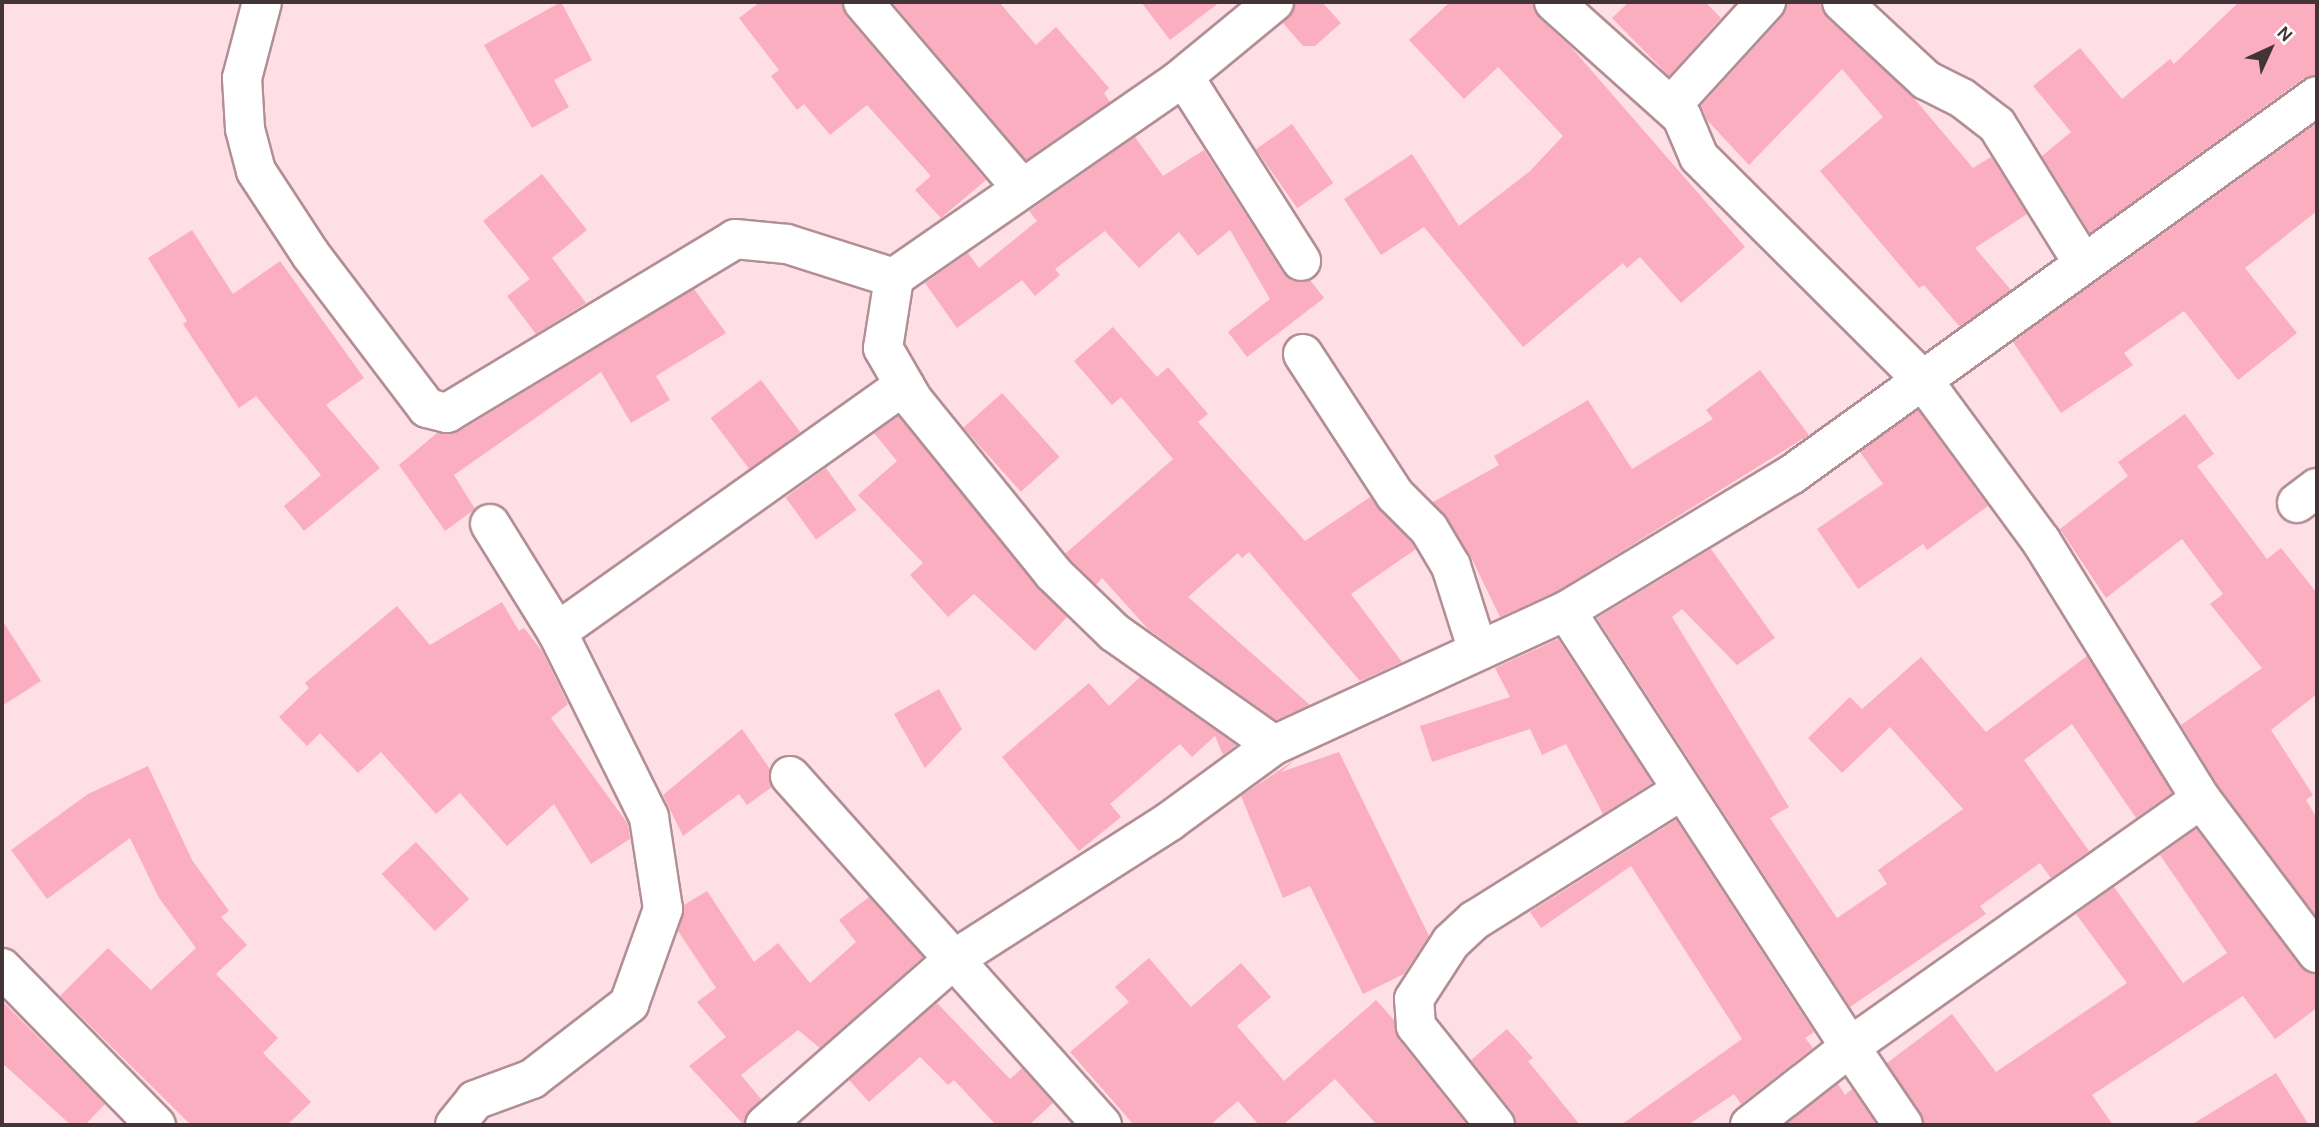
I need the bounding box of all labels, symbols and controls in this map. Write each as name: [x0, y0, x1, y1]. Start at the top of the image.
north arrow: [2235, 14, 2305, 84]
text: N: [2272, 22, 2297, 47]

